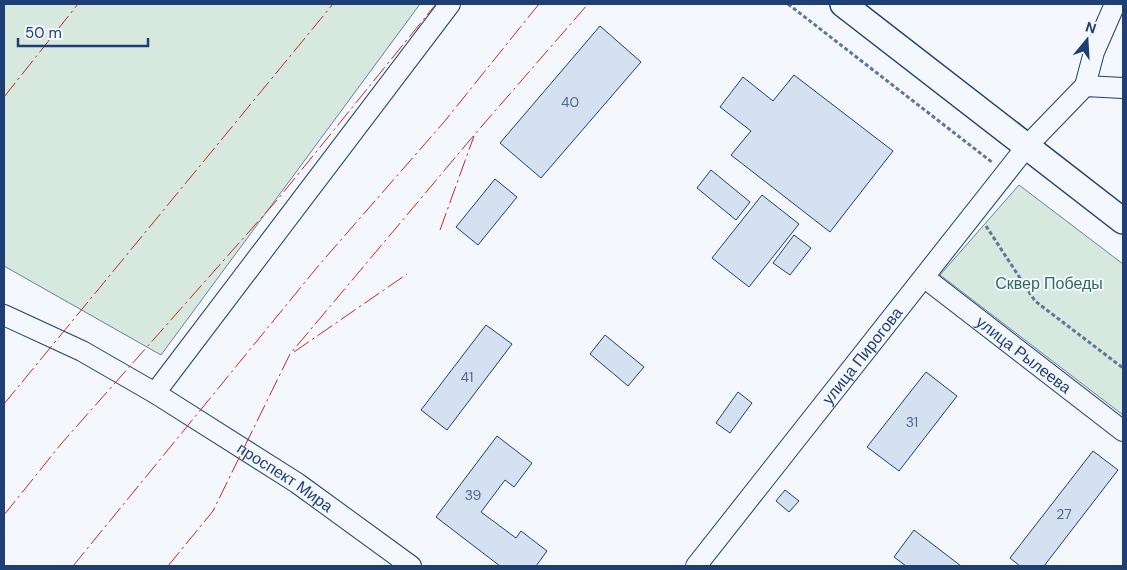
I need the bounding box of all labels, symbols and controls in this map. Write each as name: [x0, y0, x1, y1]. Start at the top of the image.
scale bar: [18, 15, 148, 47]
north arrow: [1062, 15, 1112, 65]
text: N: [1083, 17, 1099, 38]
text: 50 m: [25, 23, 62, 43]
house number: 40: [561, 93, 579, 111]
park label: Сквер Победы: [995, 273, 1103, 294]
street label: улица Пирогова: [817, 303, 907, 408]
street label: улица Рылеева: [972, 311, 1076, 398]
house number: 41: [461, 368, 473, 386]
house number: 31: [906, 413, 918, 431]
street label: проспект Мира: [233, 437, 337, 516]
house number: 39: [465, 486, 482, 504]
house number: 27: [1056, 505, 1072, 523]

